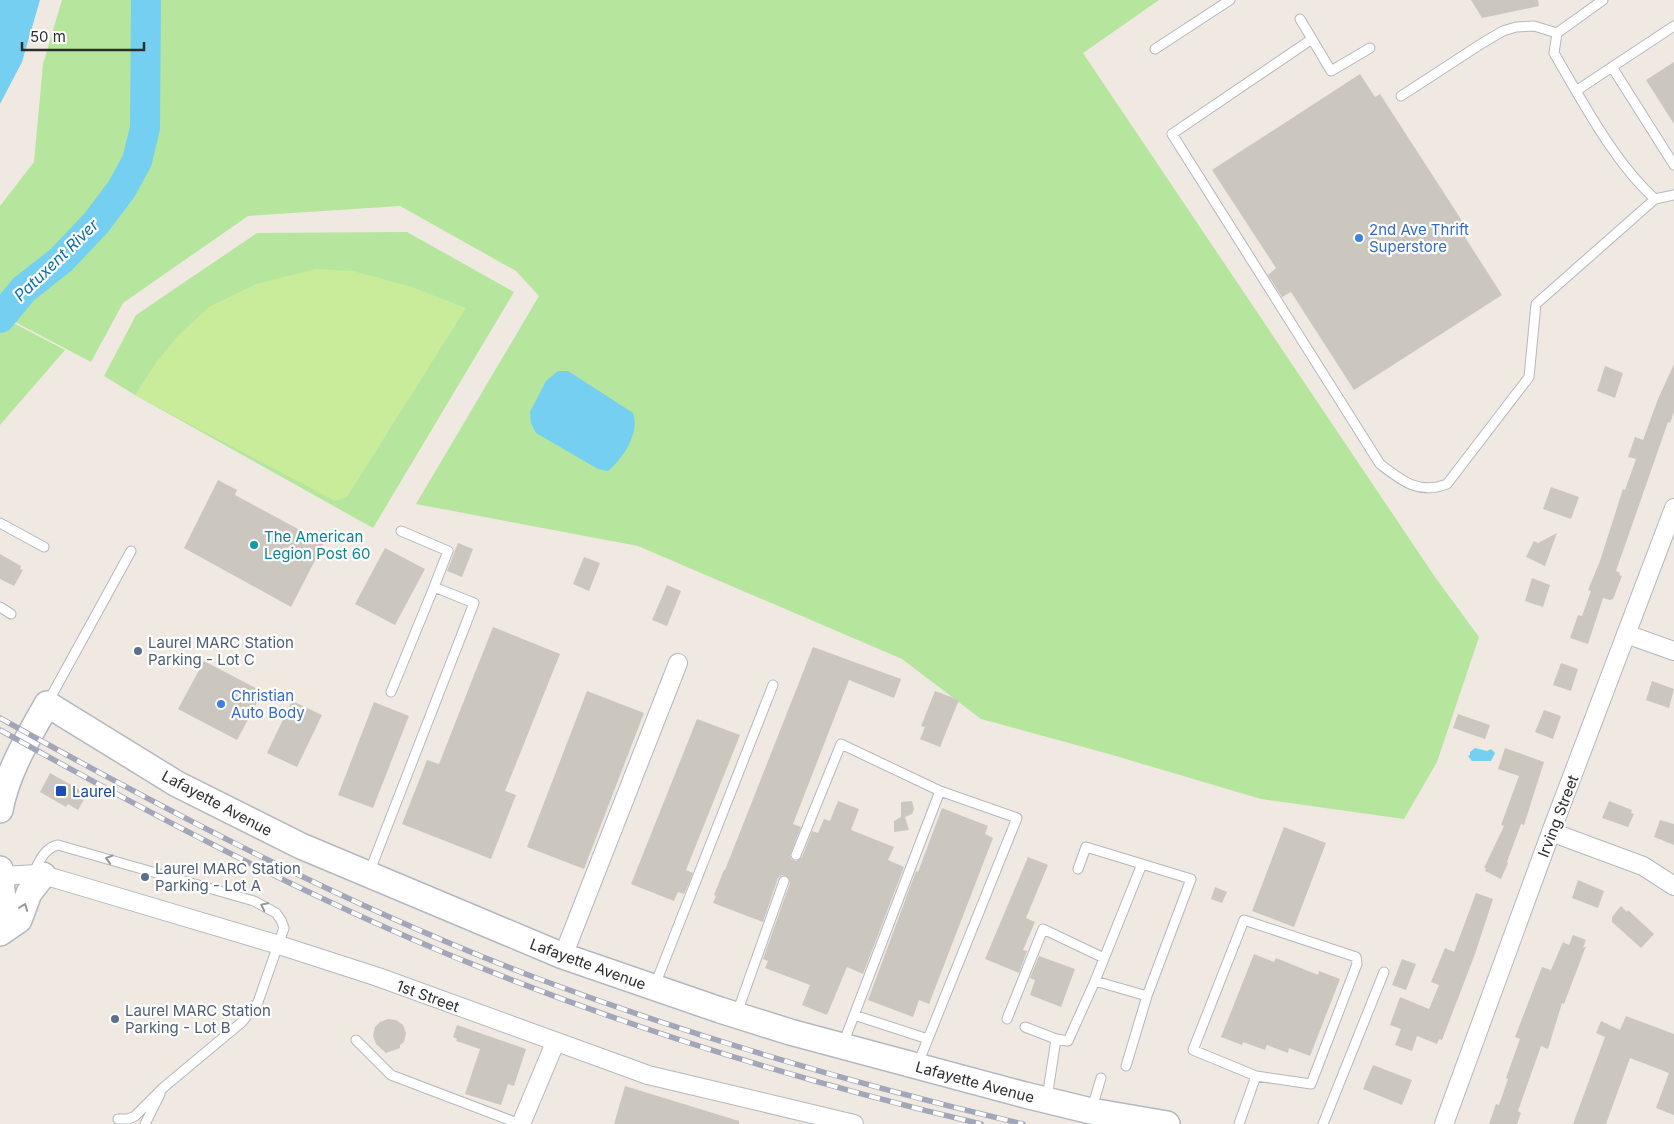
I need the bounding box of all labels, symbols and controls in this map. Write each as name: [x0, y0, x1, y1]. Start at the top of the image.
scale bar: [22, 20, 145, 52]
text: 50 m: [30, 27, 66, 46]
water label: Patuxent River: [10, 214, 103, 305]
place label: 2nd Ave Thrift Superstore: [1369, 220, 1469, 256]
marker: 2nd Ave Thrift Superstore: [1353, 232, 1365, 244]
place label: The American Legion Post 60: [264, 527, 370, 563]
marker: The American Legion Post 60: [248, 539, 260, 551]
place label: Laurel MARC Station Parking - Lot C: [148, 633, 294, 669]
marker: Laurel MARC Station Parking - Lot C: [132, 645, 144, 657]
place label: Christian Auto Body: [231, 686, 305, 722]
marker: Christian Auto Body: [215, 698, 227, 710]
street label: Lafayette Avenue: [159, 766, 275, 840]
street label: Irving Street: [1534, 772, 1582, 860]
place label: Laurel: [72, 782, 116, 801]
marker: Laurel: [54, 784, 68, 798]
one-way arrow: [105, 855, 113, 865]
place label: Laurel MARC Station Parking - Lot A: [155, 859, 301, 895]
marker: Laurel MARC Station Parking - Lot A: [139, 871, 151, 883]
one-way arrow: [260, 902, 269, 912]
one-way arrow: [18, 903, 28, 912]
street label: Lafayette Avenue: [527, 934, 649, 994]
street label: 1st Street: [394, 976, 462, 1016]
place label: Laurel MARC Station Parking - Lot B: [125, 1001, 271, 1037]
marker: Laurel MARC Station Parking - Lot B: [109, 1013, 121, 1025]
street label: Lafayette Avenue: [913, 1057, 1037, 1107]

